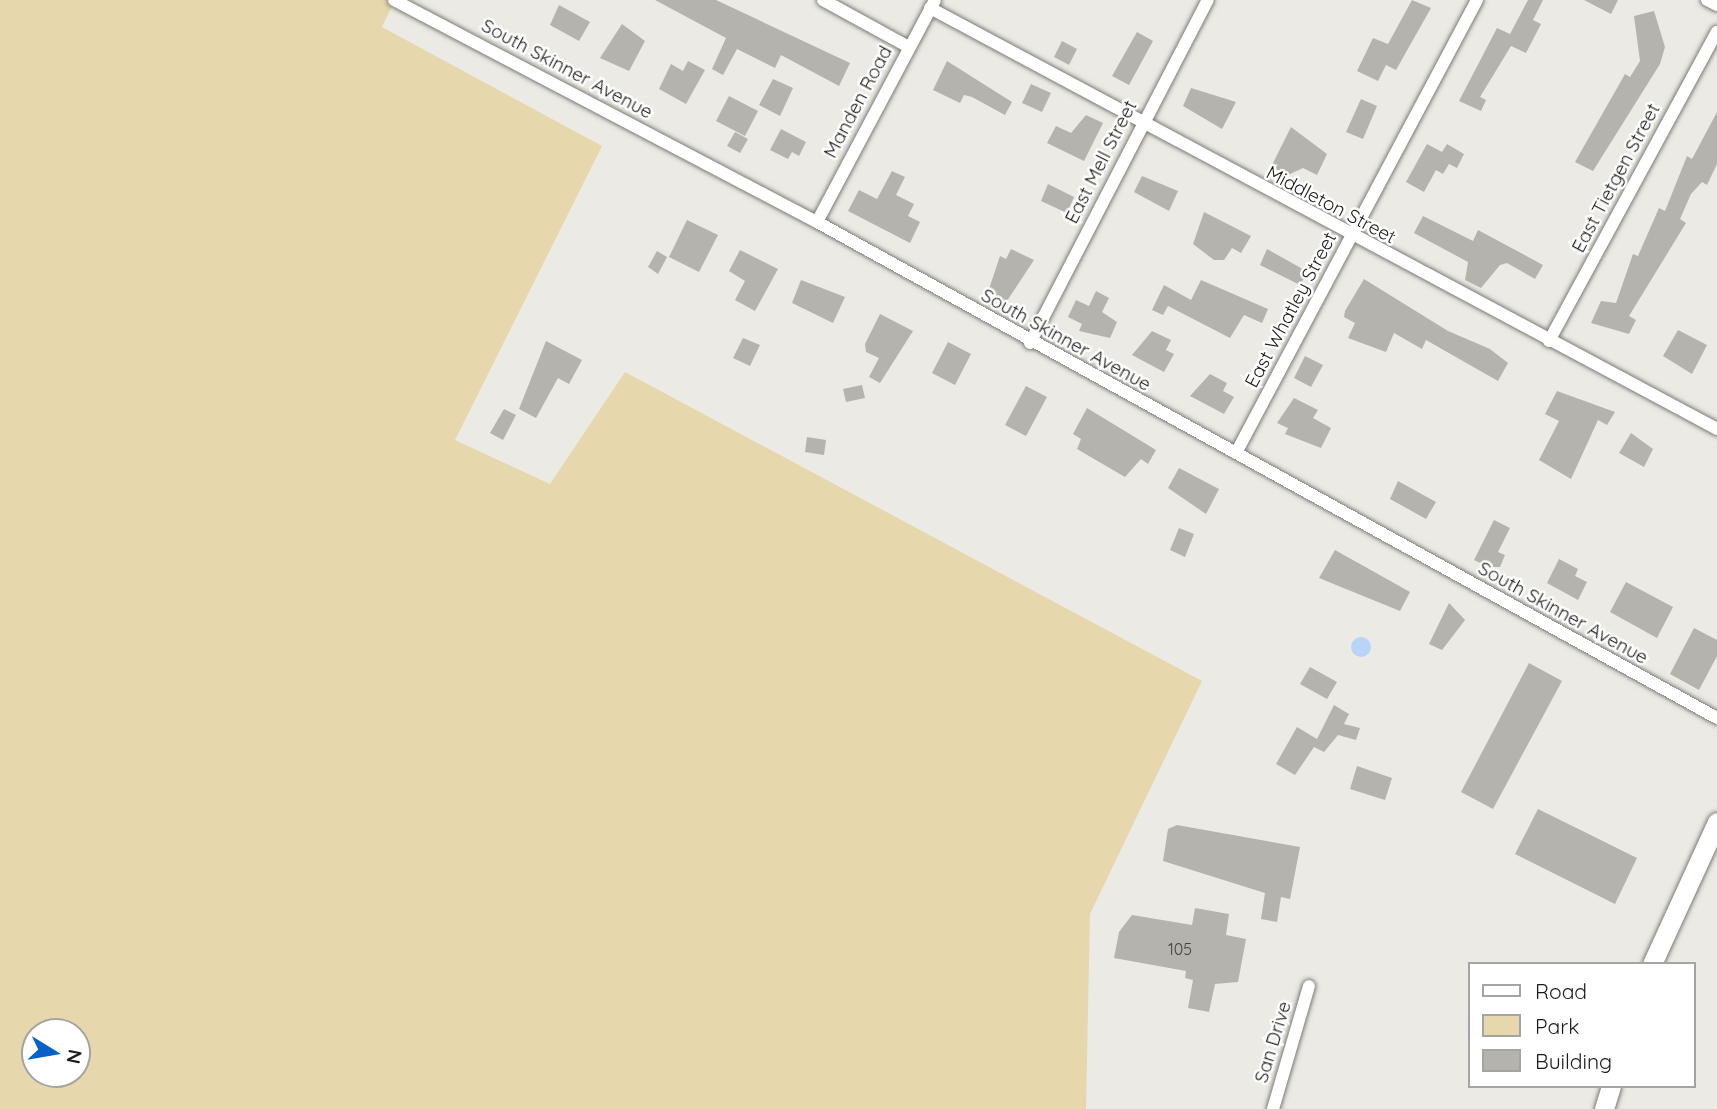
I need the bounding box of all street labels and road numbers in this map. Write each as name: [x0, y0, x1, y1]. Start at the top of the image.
street label: South Skinner Avenue: [478, 14, 656, 124]
street label: Manden Road: [819, 42, 897, 162]
street label: East Mell Street: [1060, 97, 1142, 227]
street label: East Tietgen Street: [1567, 99, 1665, 257]
street label: Middleton Street: [1262, 161, 1400, 249]
street label: East Whatley Street: [1240, 228, 1342, 392]
street label: South Skinner Avenue: [977, 284, 1155, 396]
street label: South Skinner Avenue: [1474, 557, 1652, 669]
street label: San Drive: [1250, 998, 1296, 1086]

